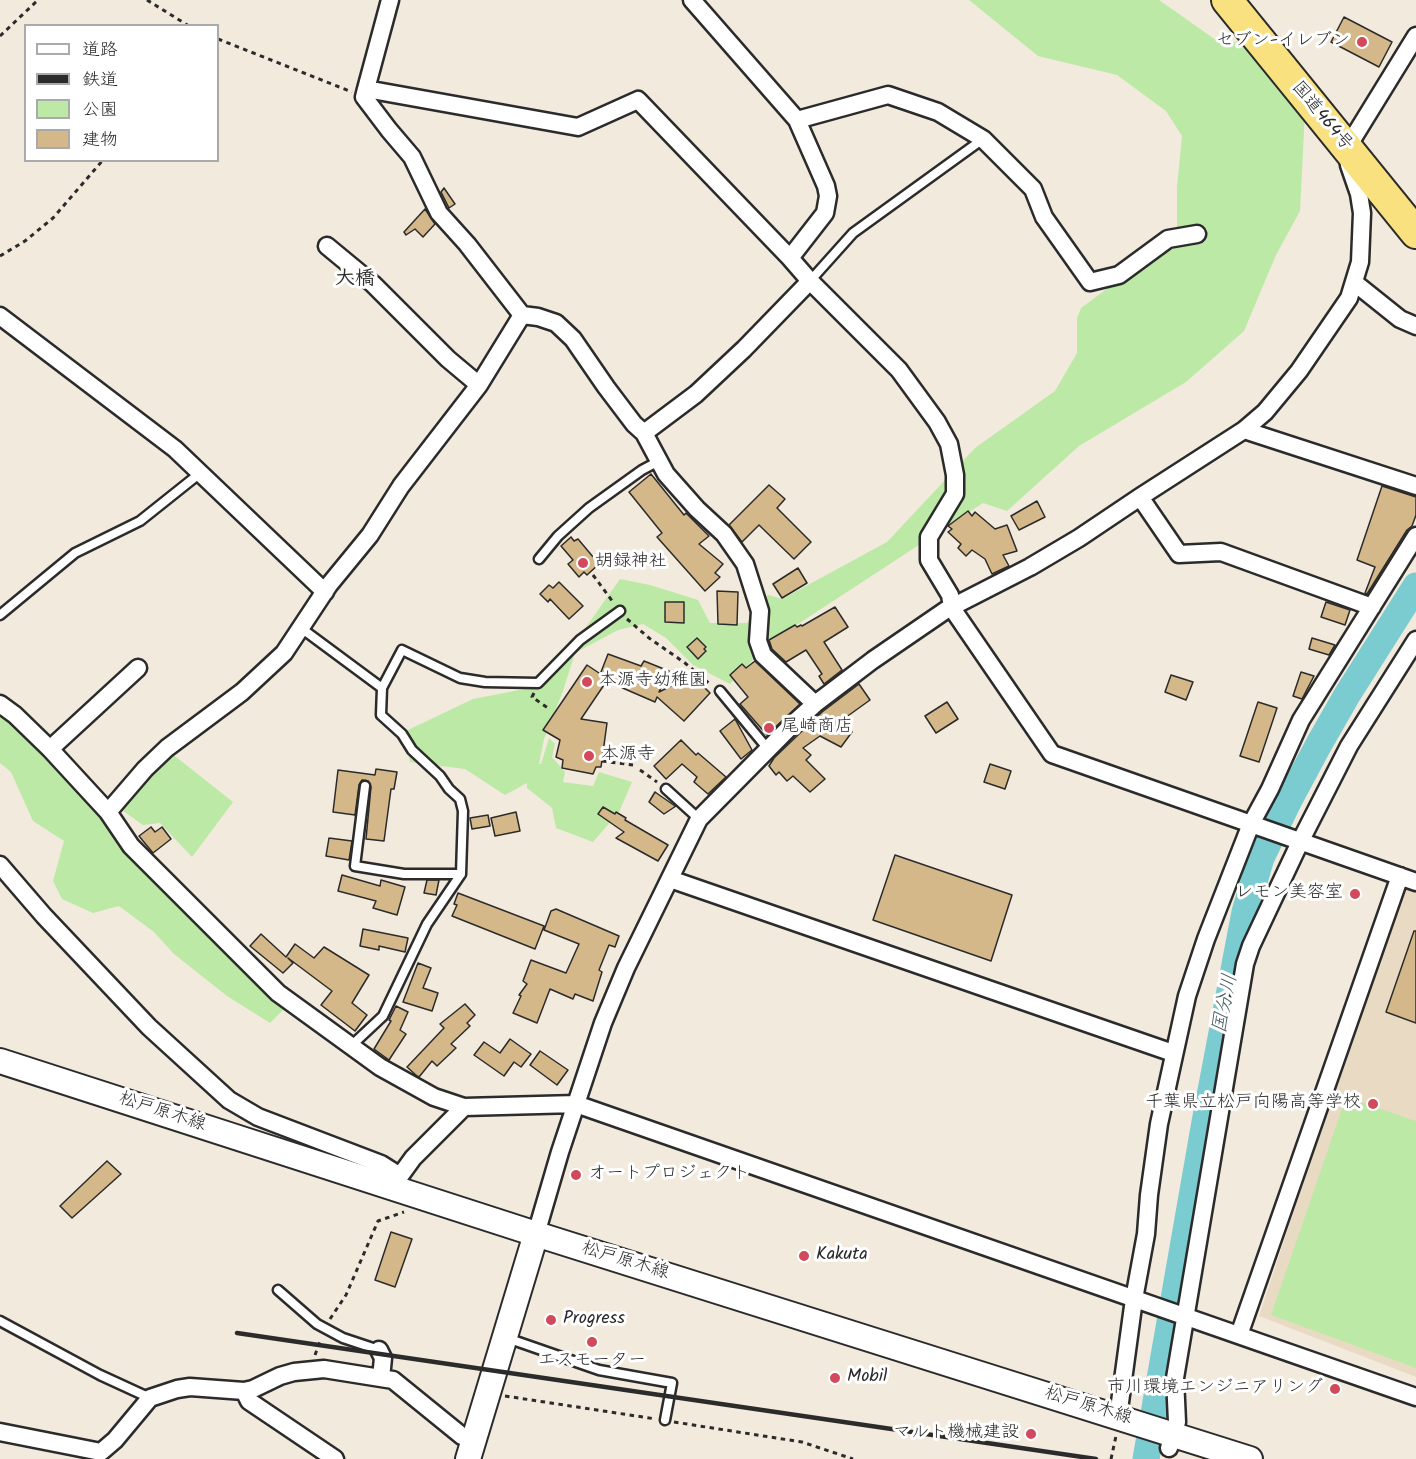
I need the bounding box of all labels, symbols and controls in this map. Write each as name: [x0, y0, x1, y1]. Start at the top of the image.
legend: [24, 24, 219, 162]
place label: セブン-イレブン: [1216, 31, 1350, 53]
marker: セブン-イレブン: [1355, 35, 1369, 49]
text: 道路: [82, 36, 118, 65]
text: 鉄道: [82, 66, 118, 95]
street label: 国道464号: [1286, 78, 1356, 156]
text: 公園: [82, 96, 118, 125]
text: 建物: [82, 126, 118, 155]
district label: 大橋: [335, 269, 375, 293]
place label: 胡録神社: [595, 552, 667, 574]
marker: 胡録神社: [576, 556, 590, 570]
place label: 本源寺幼稚園: [599, 671, 707, 693]
marker: 本源寺幼稚園: [580, 675, 594, 689]
place label: 尾崎商店: [781, 717, 853, 739]
marker: 尾崎商店: [762, 721, 776, 735]
place label: 本源寺: [601, 745, 655, 767]
marker: 本源寺: [582, 749, 596, 763]
place label: レモン美容室: [1235, 883, 1343, 905]
marker: レモン美容室: [1348, 887, 1362, 901]
water label: 国分川: [1209, 972, 1245, 1036]
street label: 松戸原木線: [116, 1089, 208, 1137]
place label: 千葉県立松戸向陽高等学校: [1145, 1093, 1361, 1115]
marker: 千葉県立松戸向陽高等学校: [1366, 1097, 1380, 1111]
place label: オートプロジェクト: [588, 1164, 750, 1186]
marker: オートプロジェクト: [569, 1168, 583, 1182]
street label: 松戸原木線: [579, 1239, 671, 1285]
place label: Kakuta: [816, 1245, 868, 1267]
marker: Kakuta: [797, 1249, 811, 1263]
place label: Progress: [563, 1309, 625, 1331]
marker: Progress: [544, 1313, 558, 1327]
marker: エスモーター: [585, 1335, 599, 1349]
place label: エスモーター: [538, 1351, 646, 1373]
place label: Mobil: [847, 1367, 887, 1389]
marker: Mobil: [828, 1371, 842, 1385]
place label: 市川環境エンジニアリング: [1107, 1378, 1323, 1400]
marker: 市川環境エンジニアリング: [1328, 1382, 1342, 1396]
street label: 松戸原木線: [1042, 1384, 1134, 1430]
place label: マルト機械建設: [893, 1423, 1019, 1445]
marker: マルト機械建設: [1024, 1427, 1038, 1441]

